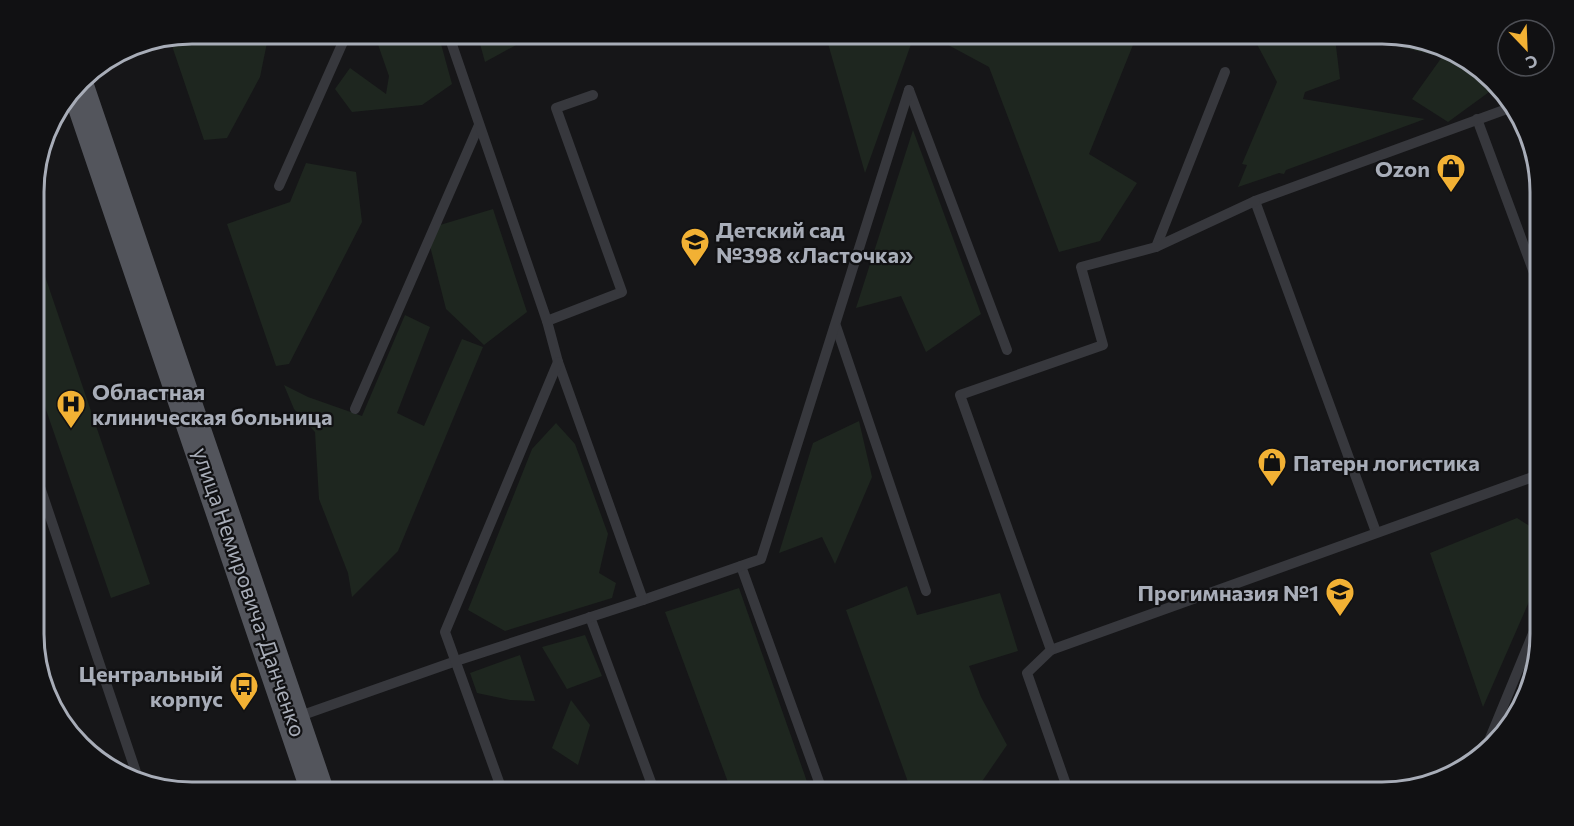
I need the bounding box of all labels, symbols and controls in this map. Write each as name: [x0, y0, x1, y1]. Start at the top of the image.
north arrow: [1496, 18, 1556, 78]
text: С: [1523, 51, 1541, 73]
shop icon: Ozon: [1435, 152, 1467, 194]
place label: Ozon: [1375, 155, 1430, 182]
place label: Детский сад №398 «Ласточка»: [716, 216, 913, 268]
school or university icon: Детский сад №398 «Ласточка»: [679, 226, 711, 268]
place label: Областная клиническая больница: [92, 378, 332, 430]
hospital icon: Областная клиническая больница: [55, 388, 87, 430]
street label: улица Немировича-Данченко: [188, 444, 312, 740]
shop icon: Патерн логистика: [1256, 446, 1288, 488]
place label: Патерн логистика: [1293, 449, 1480, 476]
school or university icon: Прогимназия №1: [1324, 576, 1356, 618]
place label: Прогимназия №1: [1138, 579, 1319, 606]
place label: Центральный корпус: [79, 660, 223, 712]
bus stop icon: Центральный корпус: [228, 670, 260, 712]

